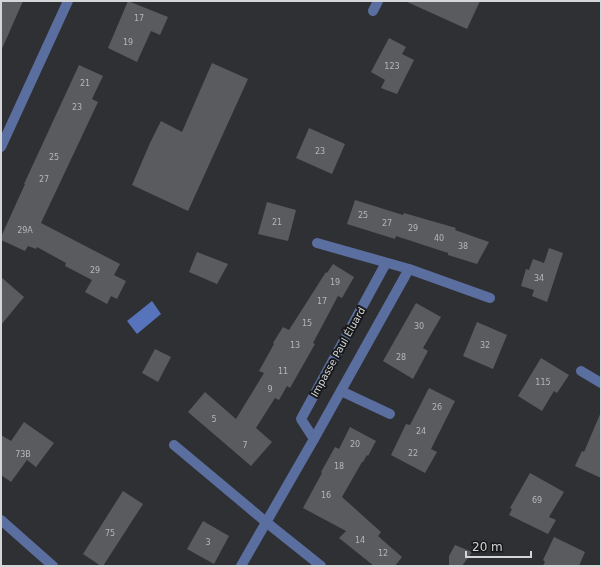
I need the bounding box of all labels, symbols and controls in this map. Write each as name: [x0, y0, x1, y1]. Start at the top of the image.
house number: 17: [134, 14, 144, 23]
house number: 19: [123, 38, 133, 47]
house number: 123: [384, 62, 400, 71]
house number: 21: [80, 79, 90, 88]
house number: 23: [72, 103, 82, 112]
house number: 23: [315, 147, 325, 156]
house number: 25: [49, 153, 59, 162]
house number: 27: [39, 175, 49, 184]
house number: 25: [358, 211, 368, 220]
house number: 21: [272, 218, 282, 227]
house number: 27: [382, 219, 392, 228]
house number: 29: [408, 224, 418, 233]
house number: 29A: [17, 226, 33, 235]
house number: 40: [434, 234, 444, 243]
house number: 38: [458, 242, 468, 251]
house number: 29: [90, 266, 100, 275]
house number: 34: [534, 274, 544, 283]
house number: 19: [330, 278, 340, 287]
house number: 17: [317, 297, 327, 306]
street label: Impasse Paul Éluard: [308, 305, 367, 399]
house number: 15: [302, 319, 312, 328]
house number: 30: [414, 322, 424, 331]
house number: 13: [290, 341, 300, 350]
house number: 32: [480, 341, 490, 350]
house number: 28: [396, 353, 406, 362]
house number: 11: [278, 367, 288, 376]
house number: 115: [535, 378, 551, 387]
house number: 9: [267, 385, 273, 394]
house number: 26: [432, 403, 442, 412]
house number: 5: [211, 415, 217, 424]
house number: 24: [416, 427, 426, 436]
house number: 20: [350, 440, 360, 449]
house number: 7: [242, 441, 248, 450]
house number: 22: [408, 449, 418, 458]
house number: 73B: [15, 450, 31, 459]
house number: 18: [334, 462, 344, 471]
house number: 16: [321, 491, 331, 500]
house number: 69: [532, 496, 542, 505]
house number: 75: [105, 529, 115, 538]
scale bar: [466, 533, 531, 559]
house number: 14: [355, 536, 365, 545]
house number: 3: [205, 538, 211, 547]
text: 20 m: [472, 540, 503, 554]
house number: 12: [378, 549, 388, 558]

